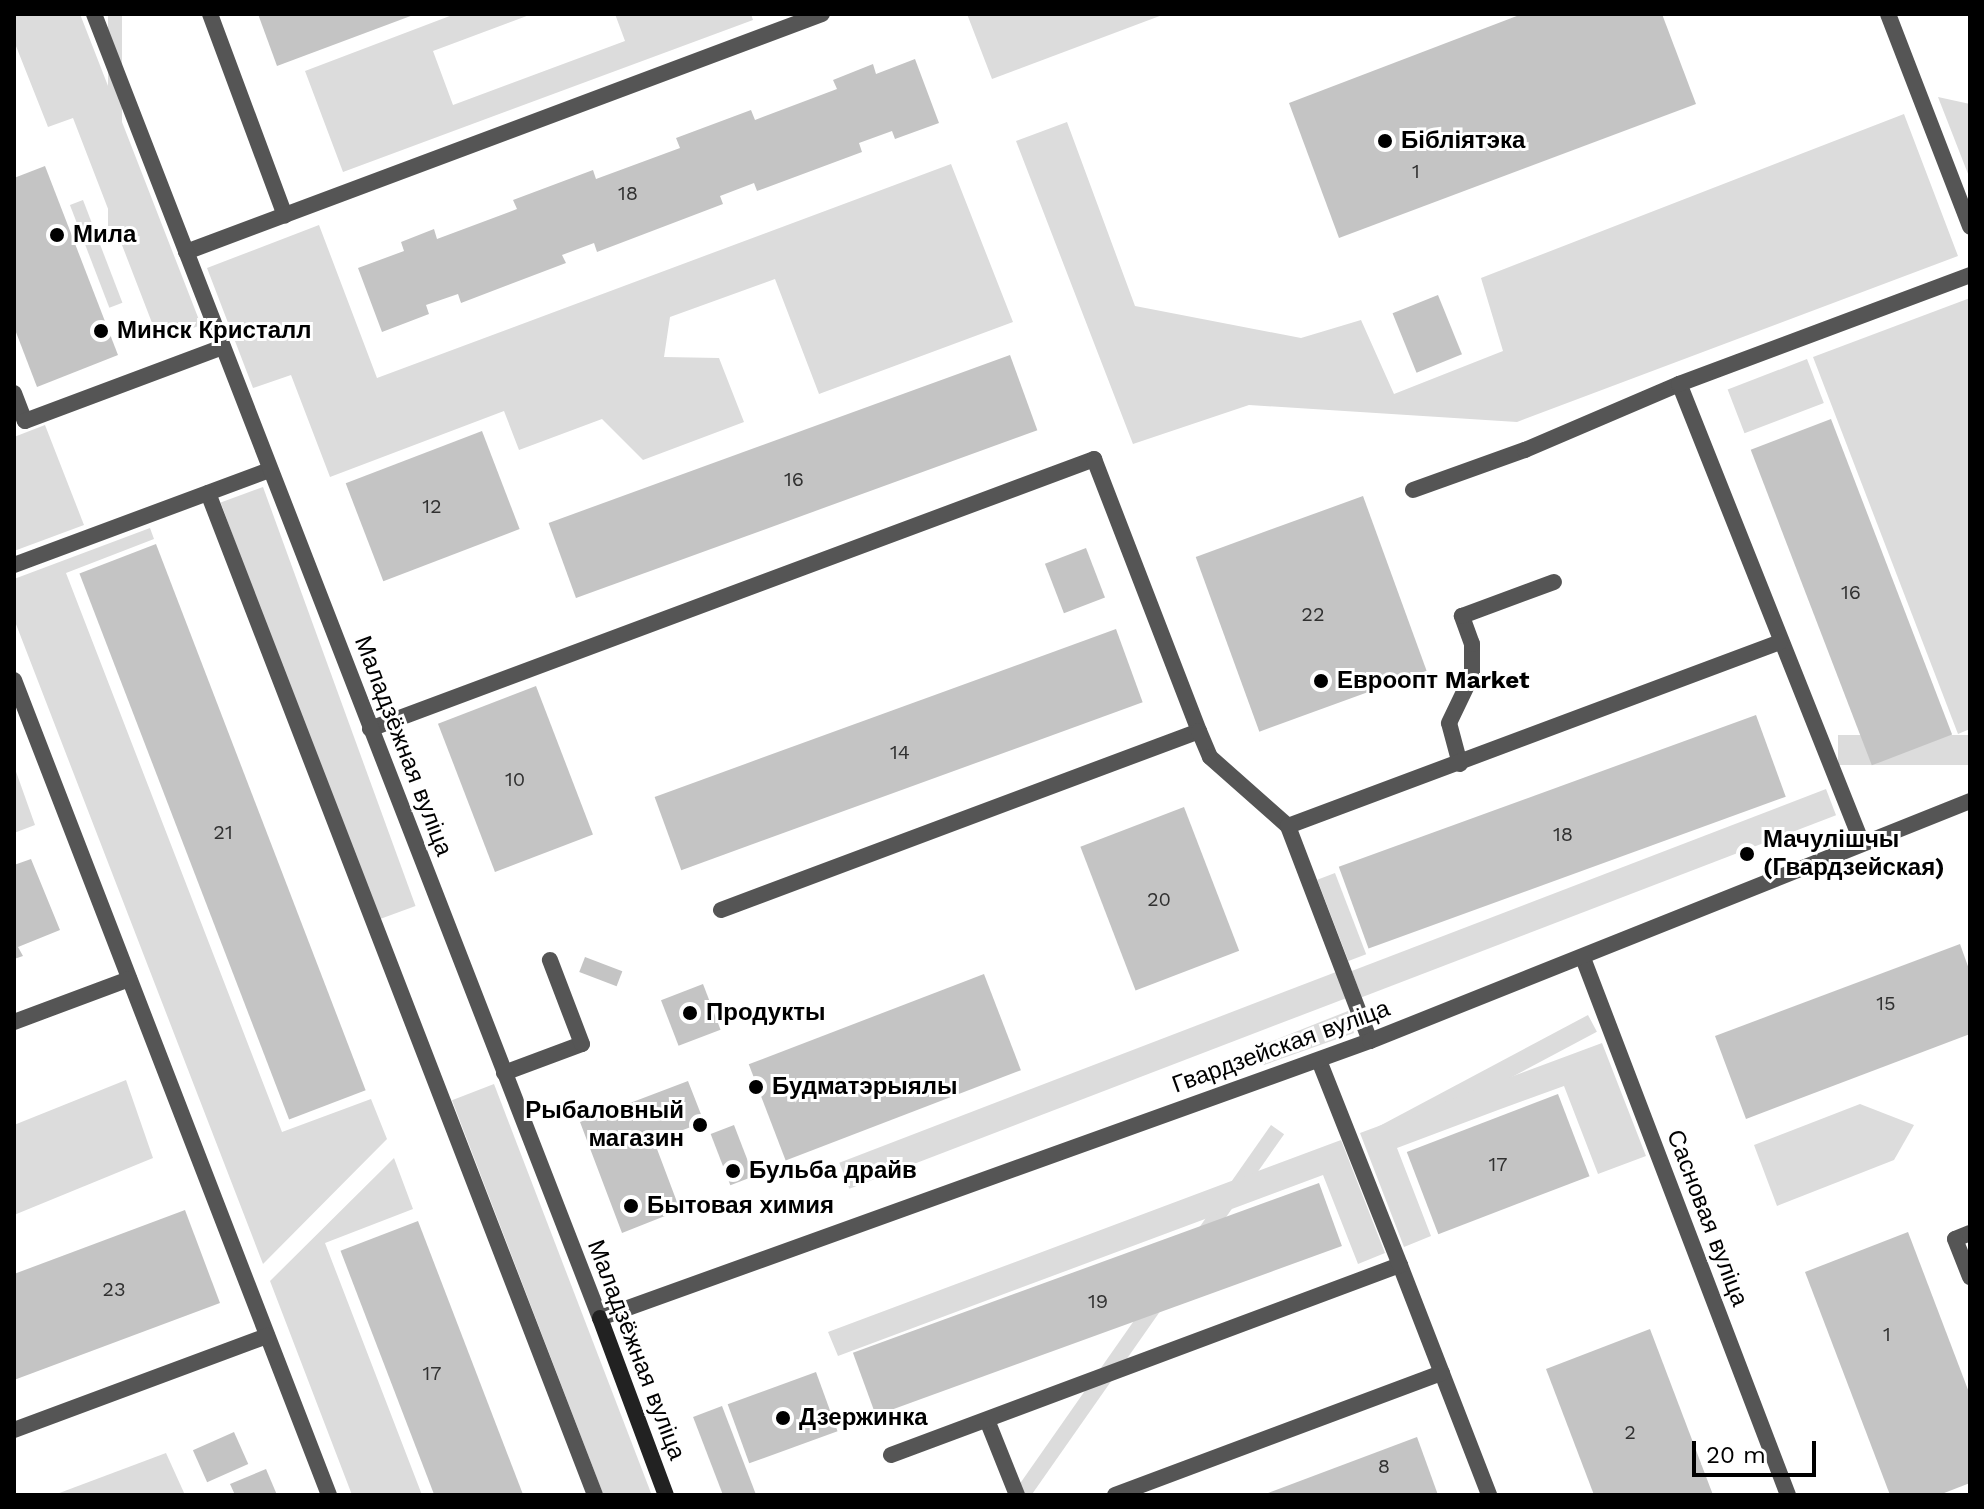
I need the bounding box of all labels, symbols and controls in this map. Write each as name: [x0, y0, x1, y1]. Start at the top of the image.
place label: Бібліятэка: [1401, 127, 1525, 155]
marker: Бібліятэка: [1376, 132, 1394, 150]
house number: 1: [1412, 159, 1420, 183]
house number: 18: [618, 181, 638, 205]
place label: Мила: [73, 221, 136, 249]
marker: Мила: [48, 226, 66, 244]
place label: Минск Кристалл: [117, 317, 311, 345]
marker: Минск Кристалл: [92, 322, 110, 340]
house number: 16: [784, 467, 804, 491]
house number: 12: [422, 494, 442, 518]
house number: 16: [1841, 580, 1861, 604]
house number: 22: [1301, 602, 1325, 626]
street label: Маладзёжная вуліца: [348, 632, 458, 860]
place label: Евроопт Market: [1337, 667, 1529, 695]
marker: Евроопт Market: [1312, 672, 1330, 690]
house number: 14: [890, 740, 910, 764]
house number: 10: [505, 767, 525, 791]
house number: 21: [213, 820, 233, 844]
house number: 18: [1553, 822, 1573, 846]
place label: Мачулішчы (Гвардзейская): [1763, 826, 1945, 882]
marker: Мачулішчы (Гвардзейская): [1738, 845, 1756, 863]
house number: 20: [1147, 887, 1171, 911]
house number: 15: [1876, 991, 1896, 1015]
street label: Гвардзейская вуліца: [1168, 994, 1394, 1100]
place label: Продукты: [706, 999, 825, 1027]
marker: Продукты: [681, 1004, 699, 1022]
place label: Будматэрыялы: [772, 1073, 958, 1101]
marker: Будматэрыялы: [747, 1078, 765, 1096]
place label: Рыбаловный магазин: [525, 1097, 684, 1153]
marker: Рыбаловный магазин: [691, 1116, 709, 1134]
street label: Сасновая вуліца: [1660, 1126, 1754, 1310]
house number: 17: [1488, 1152, 1508, 1176]
place label: Бульба драйв: [749, 1157, 917, 1185]
marker: Бульба драйв: [724, 1162, 742, 1180]
place label: Бытовая химия: [647, 1192, 834, 1220]
marker: Бытовая химия: [622, 1197, 640, 1215]
street label: Маладзёжная вуліца: [581, 1236, 691, 1464]
house number: 23: [102, 1277, 126, 1301]
house number: 19: [1088, 1289, 1108, 1313]
house number: 1: [1883, 1322, 1891, 1346]
house number: 17: [422, 1361, 442, 1385]
place label: Дзержинка: [799, 1404, 928, 1432]
marker: Дзержинка: [774, 1409, 792, 1427]
house number: 2: [1624, 1420, 1636, 1444]
scale bar: [1696, 1425, 1820, 1475]
text: 20 m: [1706, 1441, 1766, 1469]
house number: 8: [1378, 1454, 1390, 1478]

